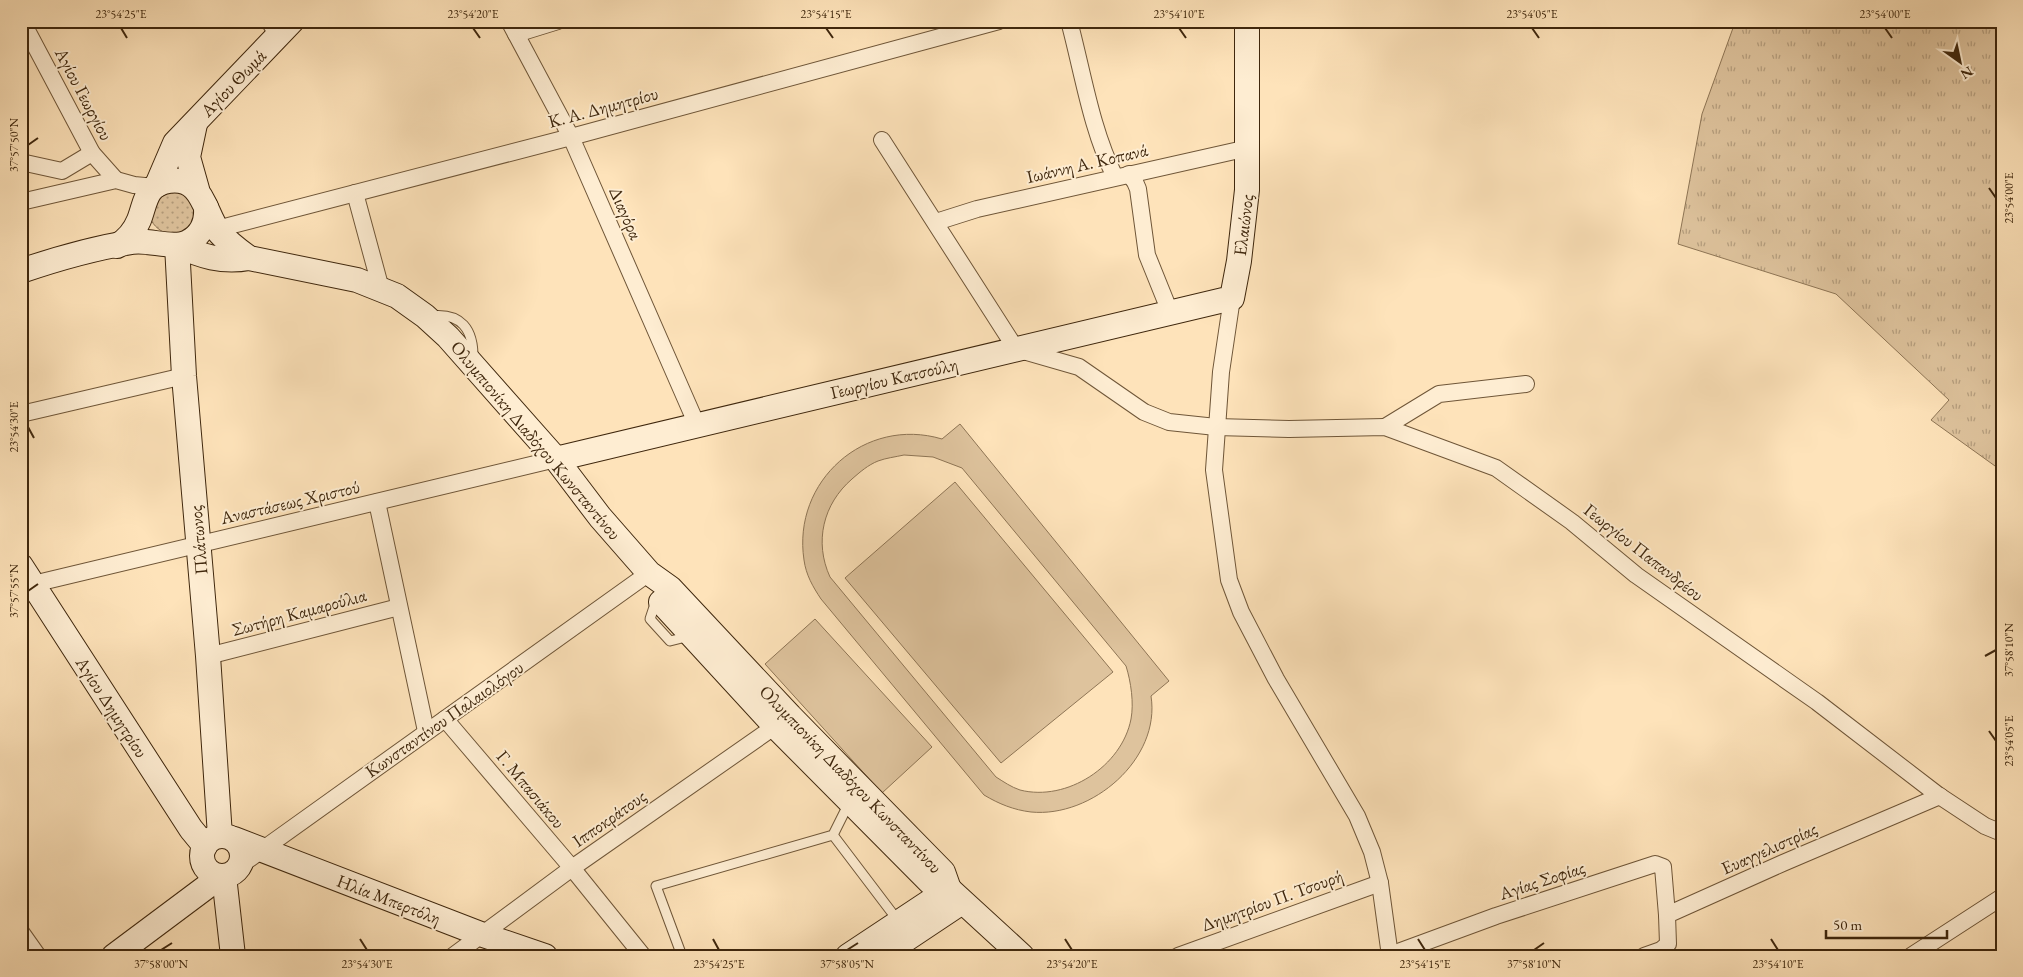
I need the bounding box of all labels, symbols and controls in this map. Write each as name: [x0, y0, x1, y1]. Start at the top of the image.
text: 23°54'25"E: [95, 6, 147, 22]
text: 23°54'20"E: [447, 6, 499, 22]
text: 23°54'15"E: [800, 6, 852, 22]
text: 23°54'10"E: [1153, 6, 1205, 22]
text: 23°54'05"E: [1506, 6, 1558, 22]
text: 23°54'00"E: [1859, 6, 1911, 22]
north arrow: [1936, 38, 1986, 88]
street label: Αγίου Γεωργίου: [50, 43, 118, 144]
street label: Αγίου Θωμά: [195, 44, 271, 122]
text: N: [1957, 62, 1977, 84]
street label: Κ. Α. Δημητρίου: [545, 81, 661, 133]
text: 37°57'50"N: [6, 118, 22, 172]
street label: Ιωάννη Α. Κοπανά: [1024, 138, 1151, 188]
text: 23°54'00"E: [2001, 172, 2017, 224]
street label: Διαγόρα: [604, 183, 648, 244]
street label: Ελαιώνος: [1228, 193, 1258, 257]
street label: Ολυμπιονίκη Διαδόχου Κωνσταντίνου: [446, 336, 626, 544]
street label: Γεωργίου Κατσούλη: [828, 352, 960, 404]
text: 23°54'30"E: [6, 401, 22, 453]
street label: Αναστάσεως Χριστού: [217, 475, 362, 529]
street label: Γεωργίου Παπανδρέου: [1579, 498, 1709, 606]
street label: Πλάτωνος: [184, 504, 212, 576]
text: 37°57'55"N: [6, 564, 22, 618]
street label: Σωτήρη Καμαρούλια: [229, 583, 369, 641]
text: 37°58'10"N: [2001, 623, 2017, 677]
street label: Αγίου Δημητρίου: [70, 651, 153, 762]
street label: Κωνσταντίνου Παλαιολόγου: [360, 656, 528, 782]
street label: Ολυμπιονίκη Διαδόχου Κωνσταντίνου: [755, 680, 947, 878]
text: 23°54'05"E: [2001, 715, 2017, 767]
street label: Γ. Μπασιάκου: [492, 745, 570, 833]
street label: Ιπποκράτους: [568, 784, 650, 852]
street label: Ευαγγελιστρίας: [1717, 817, 1821, 879]
street label: Αγίας Σοφίας: [1495, 855, 1588, 905]
street label: Δημητρίου Π. Τσουρή: [1198, 864, 1346, 936]
street label: Ηλία Μπερτόλη: [334, 869, 444, 929]
scale bar: [1826, 907, 1947, 939]
text: 50 m: [1833, 915, 1862, 934]
text: 37°58'00"N: [134, 956, 188, 972]
text: 23°54'30"E: [341, 956, 393, 972]
text: 23°54'25"E: [693, 956, 745, 972]
text: 37°58'05"N: [820, 956, 874, 972]
text: 23°54'20"E: [1046, 956, 1098, 972]
text: 23°54'15"E: [1399, 956, 1451, 972]
text: 37°58'10"N: [1507, 956, 1561, 972]
text: 23°54'10"E: [1752, 956, 1804, 972]

